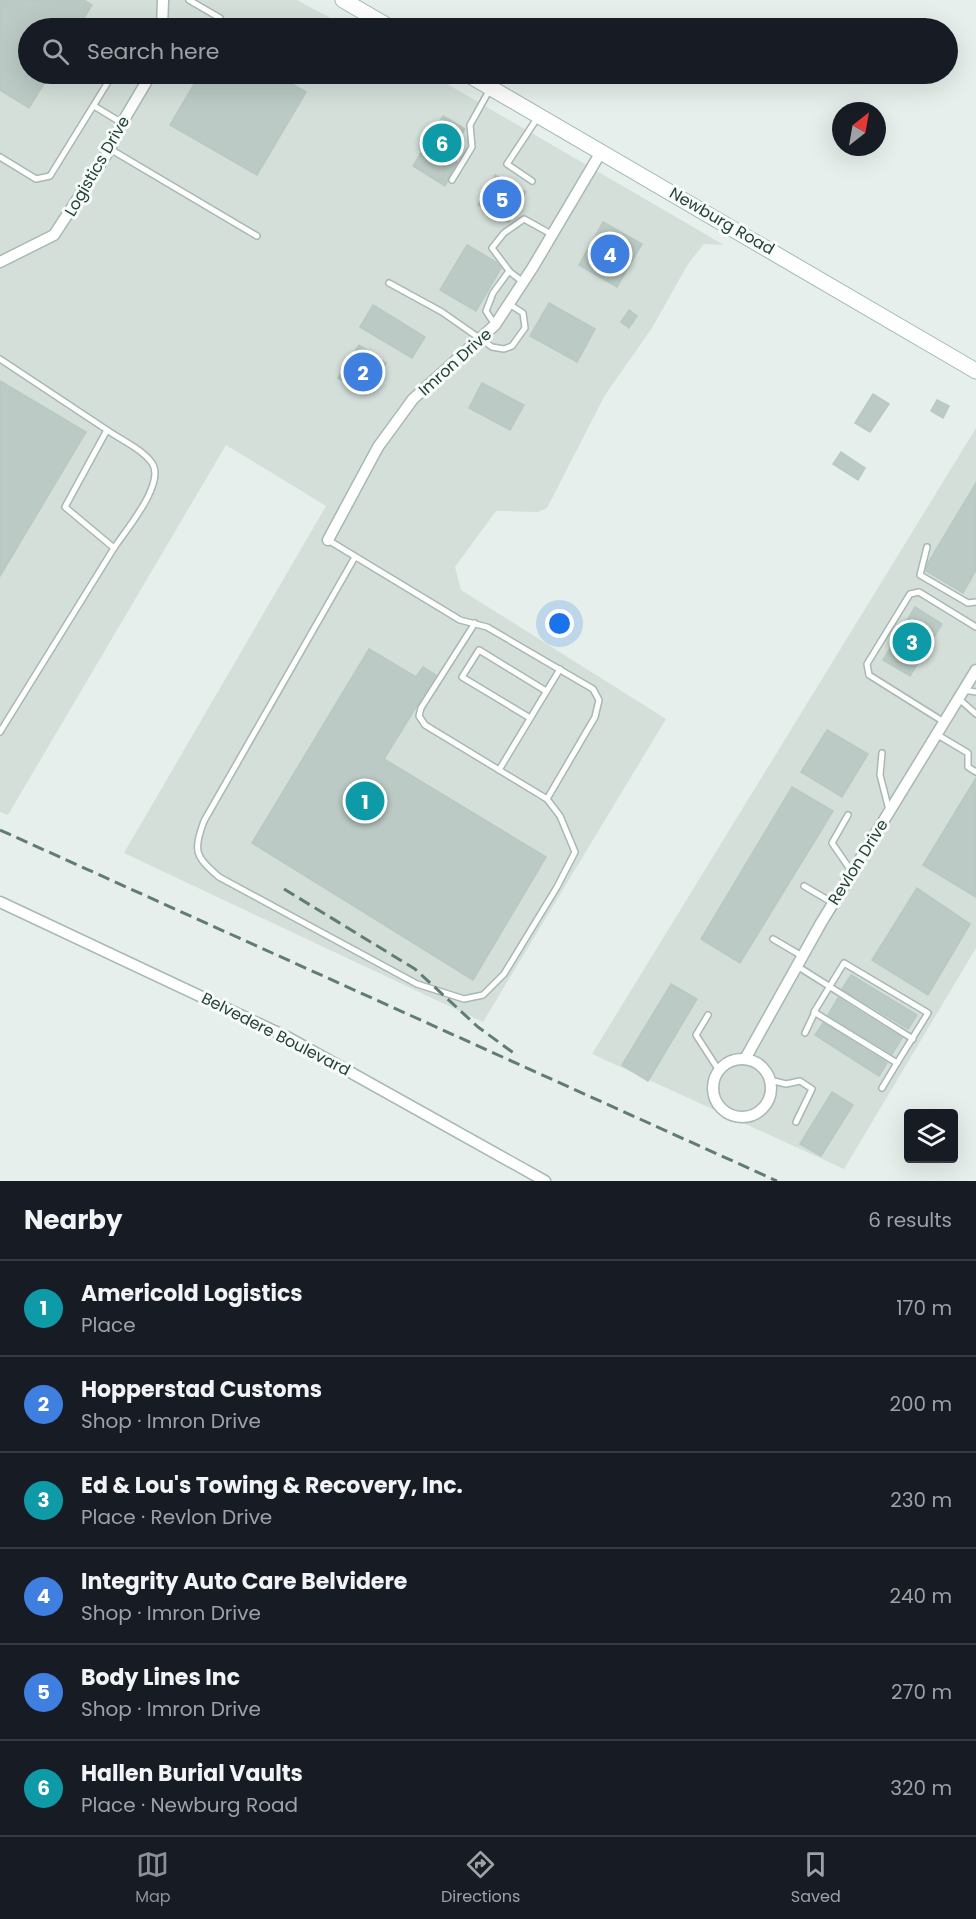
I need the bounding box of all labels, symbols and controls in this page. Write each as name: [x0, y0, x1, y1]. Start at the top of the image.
search box: [18, 18, 958, 84]
icon: search: [39, 35, 72, 68]
text: Search here: [87, 36, 220, 67]
north arrow: [832, 102, 886, 156]
street label: Logistics Drive: [59, 111, 135, 220]
pin: 6: [422, 120, 462, 166]
pin: 5: [482, 176, 522, 222]
street label: Newburg Road: [665, 182, 779, 260]
pin: 4: [590, 232, 630, 276]
street label: Imron Drive: [413, 323, 497, 401]
pin: 2: [344, 350, 382, 394]
your location: [545, 609, 574, 638]
pin: 3: [892, 620, 932, 664]
pin: 1: [346, 778, 385, 824]
street label: Revlon Drive: [822, 815, 894, 909]
street label: Belvedere Boulevard: [198, 986, 354, 1082]
map controls: [904, 1109, 958, 1163]
button: layers: [904, 1109, 958, 1163]
text: Nearby: [24, 1202, 122, 1238]
text: 6 results: [868, 1206, 952, 1234]
text: Americold Logistics: [81, 1278, 303, 1309]
text: 1: [40, 1294, 47, 1322]
text: 170 m: [896, 1294, 952, 1322]
text: Place: [81, 1311, 136, 1339]
text: Hopperstad Customs: [81, 1374, 322, 1405]
text: 2: [38, 1390, 49, 1418]
text: 200 m: [889, 1390, 952, 1418]
text: Shop · Imron Drive: [81, 1407, 261, 1435]
text: Ed & Lou's Towing & Recovery, Inc.: [81, 1470, 463, 1501]
text: 3: [37, 1486, 50, 1514]
text: 230 m: [890, 1486, 952, 1514]
text: Place · Revlon Drive: [81, 1503, 272, 1531]
text: Integrity Auto Care Belvidere: [81, 1566, 407, 1597]
text: 4: [37, 1582, 50, 1610]
text: 240 m: [889, 1582, 952, 1610]
text: Shop · Imron Drive: [81, 1599, 261, 1627]
text: Body Lines Inc: [81, 1662, 240, 1693]
text: 5: [37, 1678, 50, 1706]
text: 270 m: [891, 1678, 952, 1706]
text: Shop · Imron Drive: [81, 1695, 261, 1723]
text: Hallen Burial Vaults: [81, 1758, 303, 1789]
text: 6: [37, 1774, 50, 1802]
text: 320 m: [890, 1774, 952, 1802]
text: Place · Newburg Road: [81, 1791, 298, 1819]
tab: Map: [135, 1848, 171, 1909]
tab: Directions: [441, 1848, 520, 1909]
tab: Saved: [791, 1848, 841, 1909]

